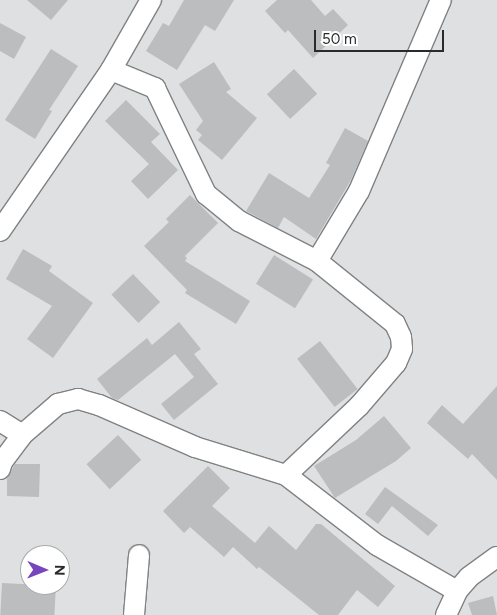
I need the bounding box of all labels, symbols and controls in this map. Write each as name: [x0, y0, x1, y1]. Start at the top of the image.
scale bar: [317, 20, 447, 52]
text: 50 m: [322, 30, 357, 48]
north arrow: [20, 545, 70, 595]
text: N: [51, 565, 68, 576]

